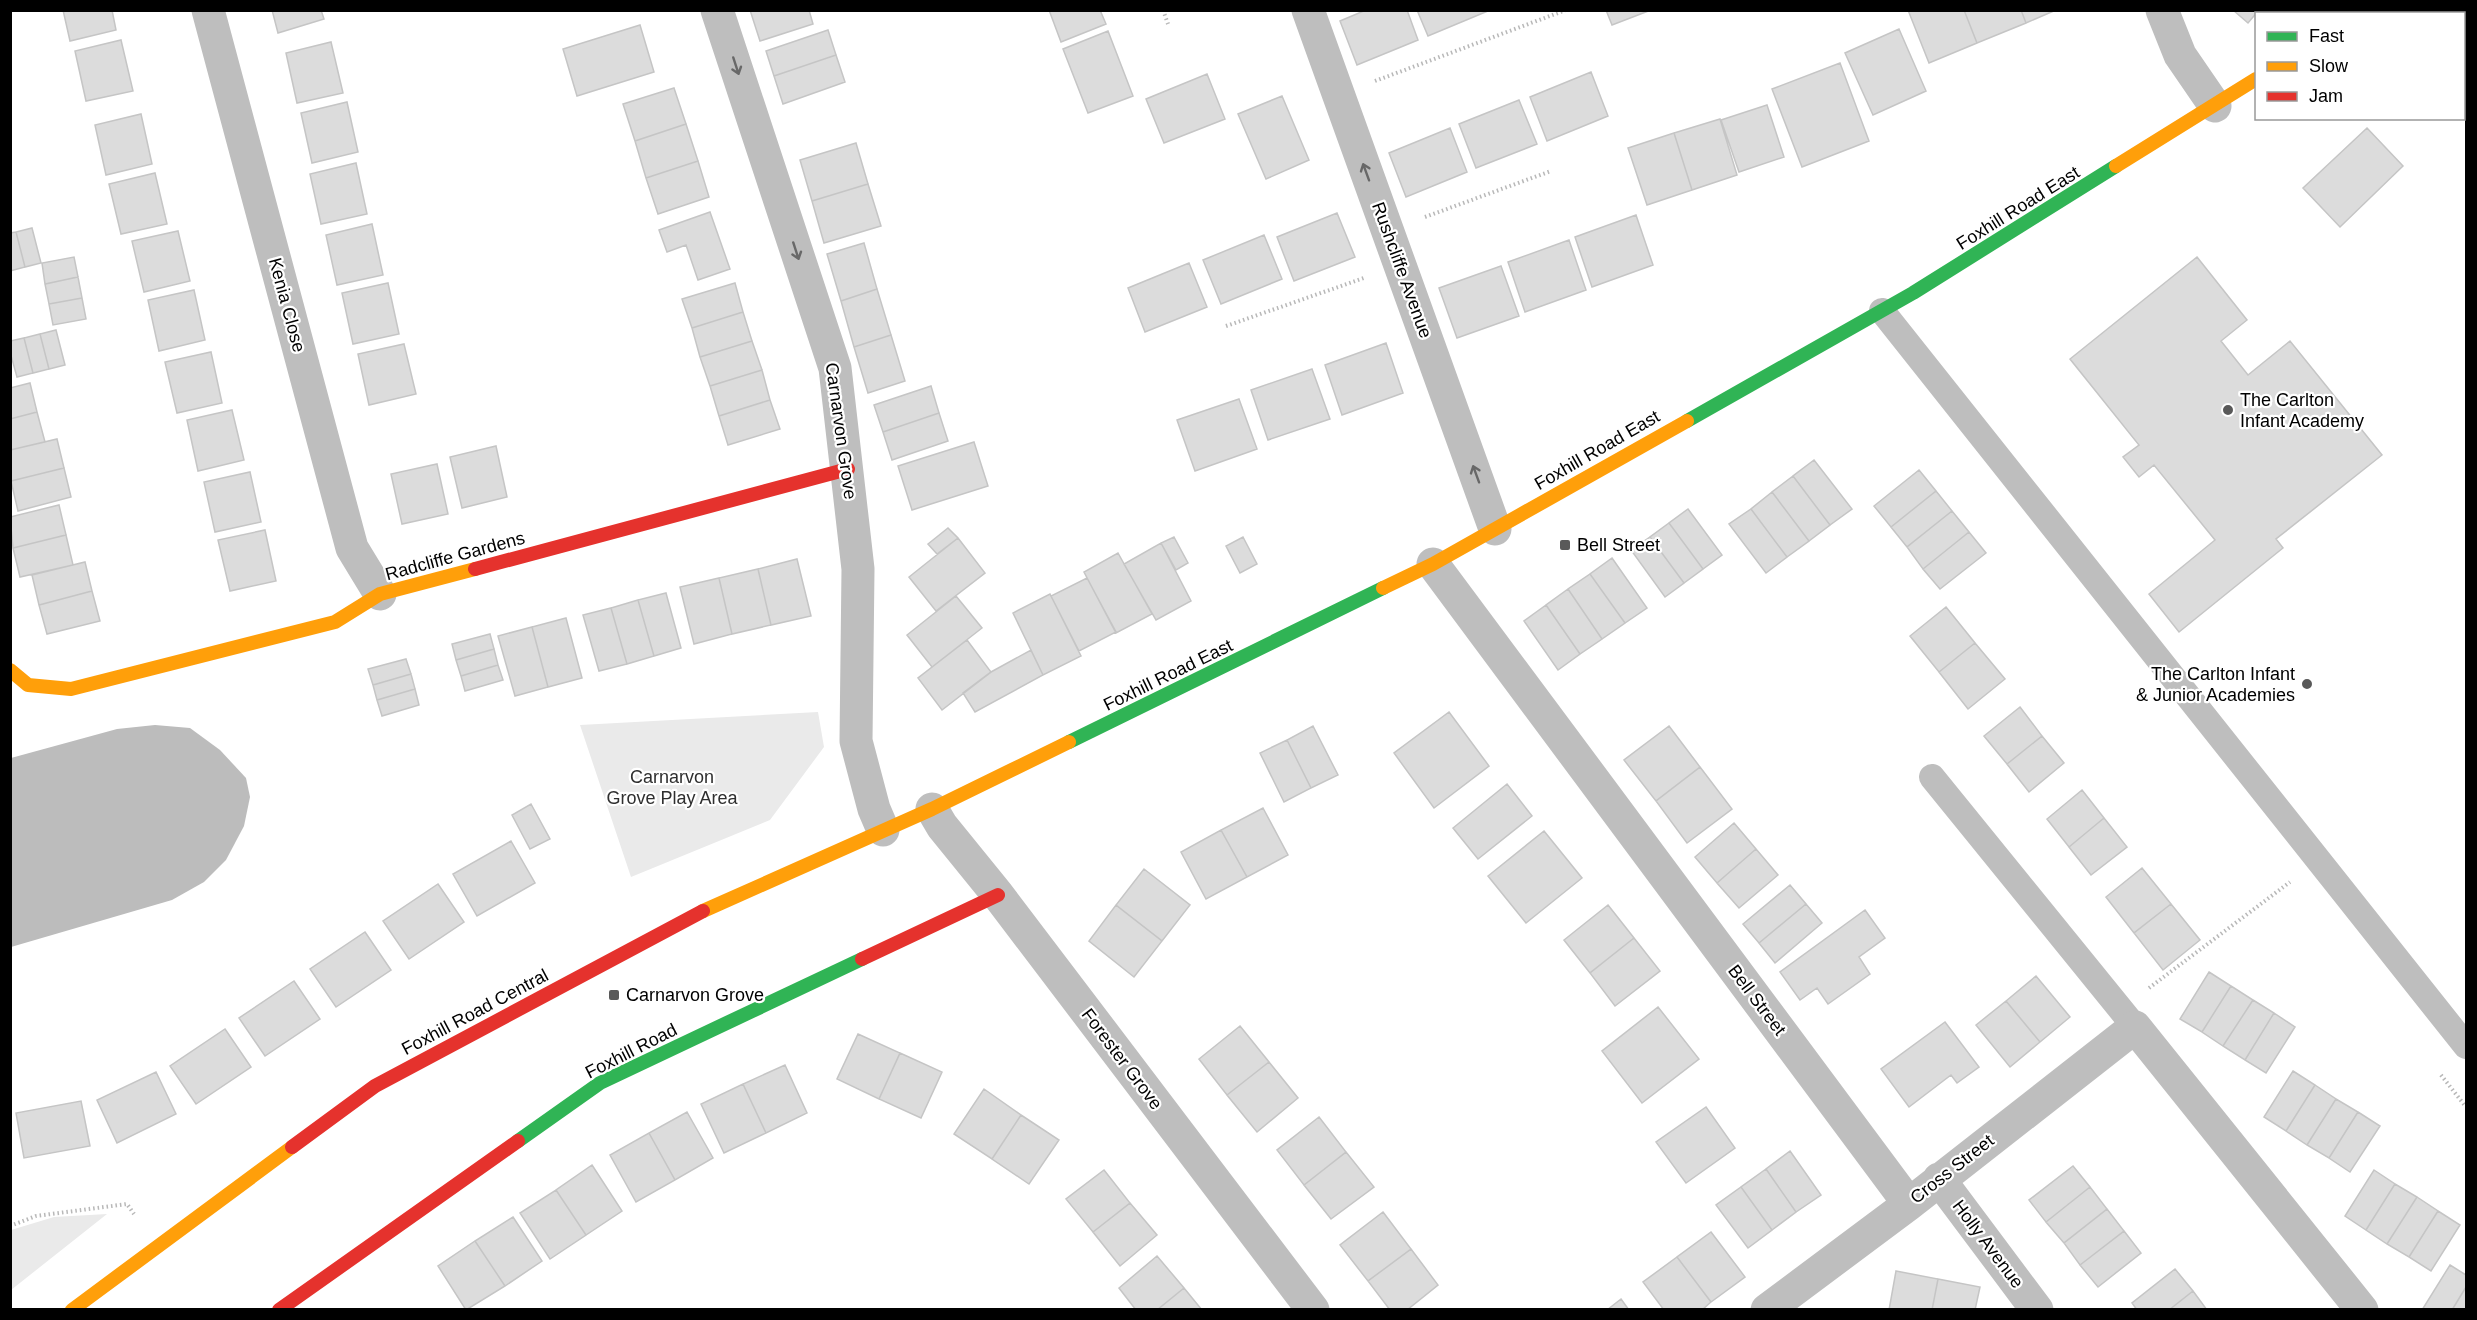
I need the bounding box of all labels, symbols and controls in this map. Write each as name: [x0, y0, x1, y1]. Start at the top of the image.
legend: [2255, 12, 2465, 120]
text: Fast: [2309, 26, 2344, 46]
one-way arrow: [731, 56, 742, 75]
text: Slow: [2309, 56, 2349, 76]
text: Jam: [2309, 86, 2343, 106]
street label: Foxhill Road East: [1953, 162, 2083, 254]
one-way arrow: [1360, 163, 1371, 182]
street label: Rushcliffe Avenue: [1368, 199, 1436, 341]
one-way arrow: [792, 241, 803, 260]
street label: Kenia Close: [265, 256, 309, 354]
street label: Carnarvon Grove: [821, 361, 861, 501]
place label: The Carlton Infant Academy: [2240, 390, 2364, 431]
marker: The Carlton Infant Academy: [2221, 403, 2235, 417]
street label: Foxhill Road East: [1531, 406, 1663, 494]
one-way arrow: [1470, 465, 1481, 483]
street label: Radcliffe Gardens: [383, 528, 527, 584]
place label: Bell Street: [1577, 535, 1660, 555]
marker: Bell Street: [1558, 538, 1572, 552]
street label: Foxhill Road East: [1100, 635, 1236, 715]
place label: The Carlton Infant & Junior Academies: [2136, 664, 2295, 705]
marker: The Carlton Infant & Junior Academies: [2300, 677, 2314, 691]
park label: Carnarvon Grove Play Area: [606, 767, 739, 808]
street label: Bell Street: [1724, 961, 1790, 1039]
street label: Foxhill Road Central: [398, 965, 552, 1059]
place label: Carnarvon Grove: [626, 985, 764, 1005]
marker: Carnarvon Grove: [607, 988, 621, 1002]
street label: Forester Grove: [1078, 1005, 1166, 1113]
street label: Foxhill Road: [582, 1019, 680, 1083]
street label: Cross Street: [1906, 1130, 1998, 1208]
street label: Holly Avenue: [1948, 1196, 2028, 1292]

